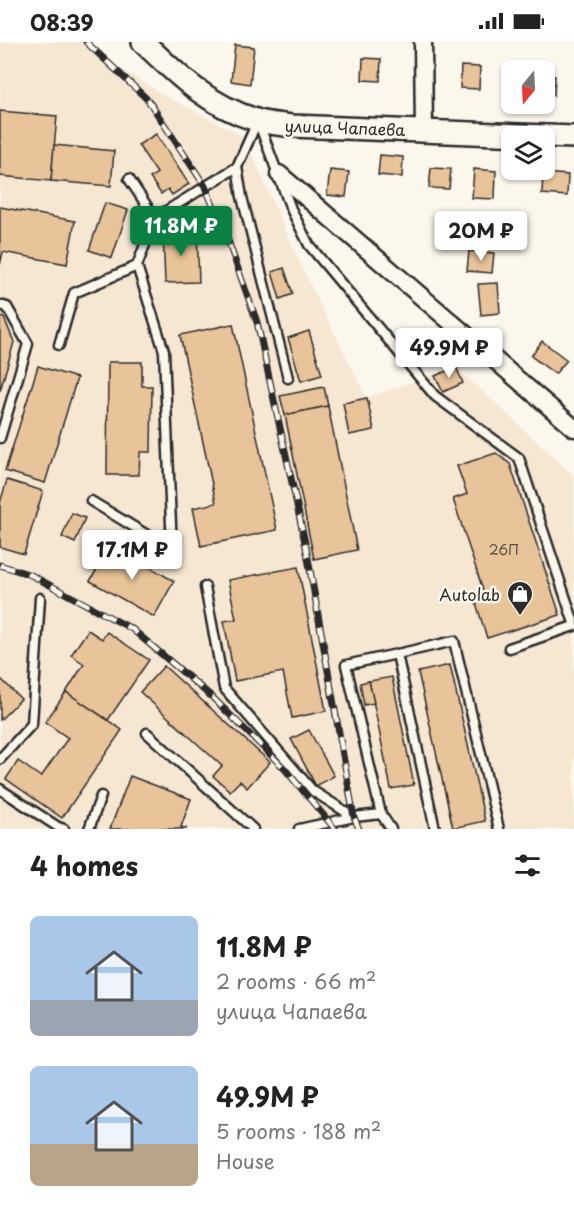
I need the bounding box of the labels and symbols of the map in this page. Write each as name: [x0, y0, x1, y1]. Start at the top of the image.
north arrow: [501, 60, 555, 114]
street label: улица Чапаева: [284, 113, 406, 141]
pin: 11.8M ₽: [126, 206, 236, 257]
pin: 20M ₽: [439, 211, 523, 262]
pin: 49.9M ₽: [394, 328, 504, 379]
pin: 17.1M ₽: [77, 530, 187, 581]
house number: 26П: [489, 539, 519, 560]
shop icon: Autolab: [505, 579, 535, 617]
place label: Autolab: [439, 582, 500, 606]

